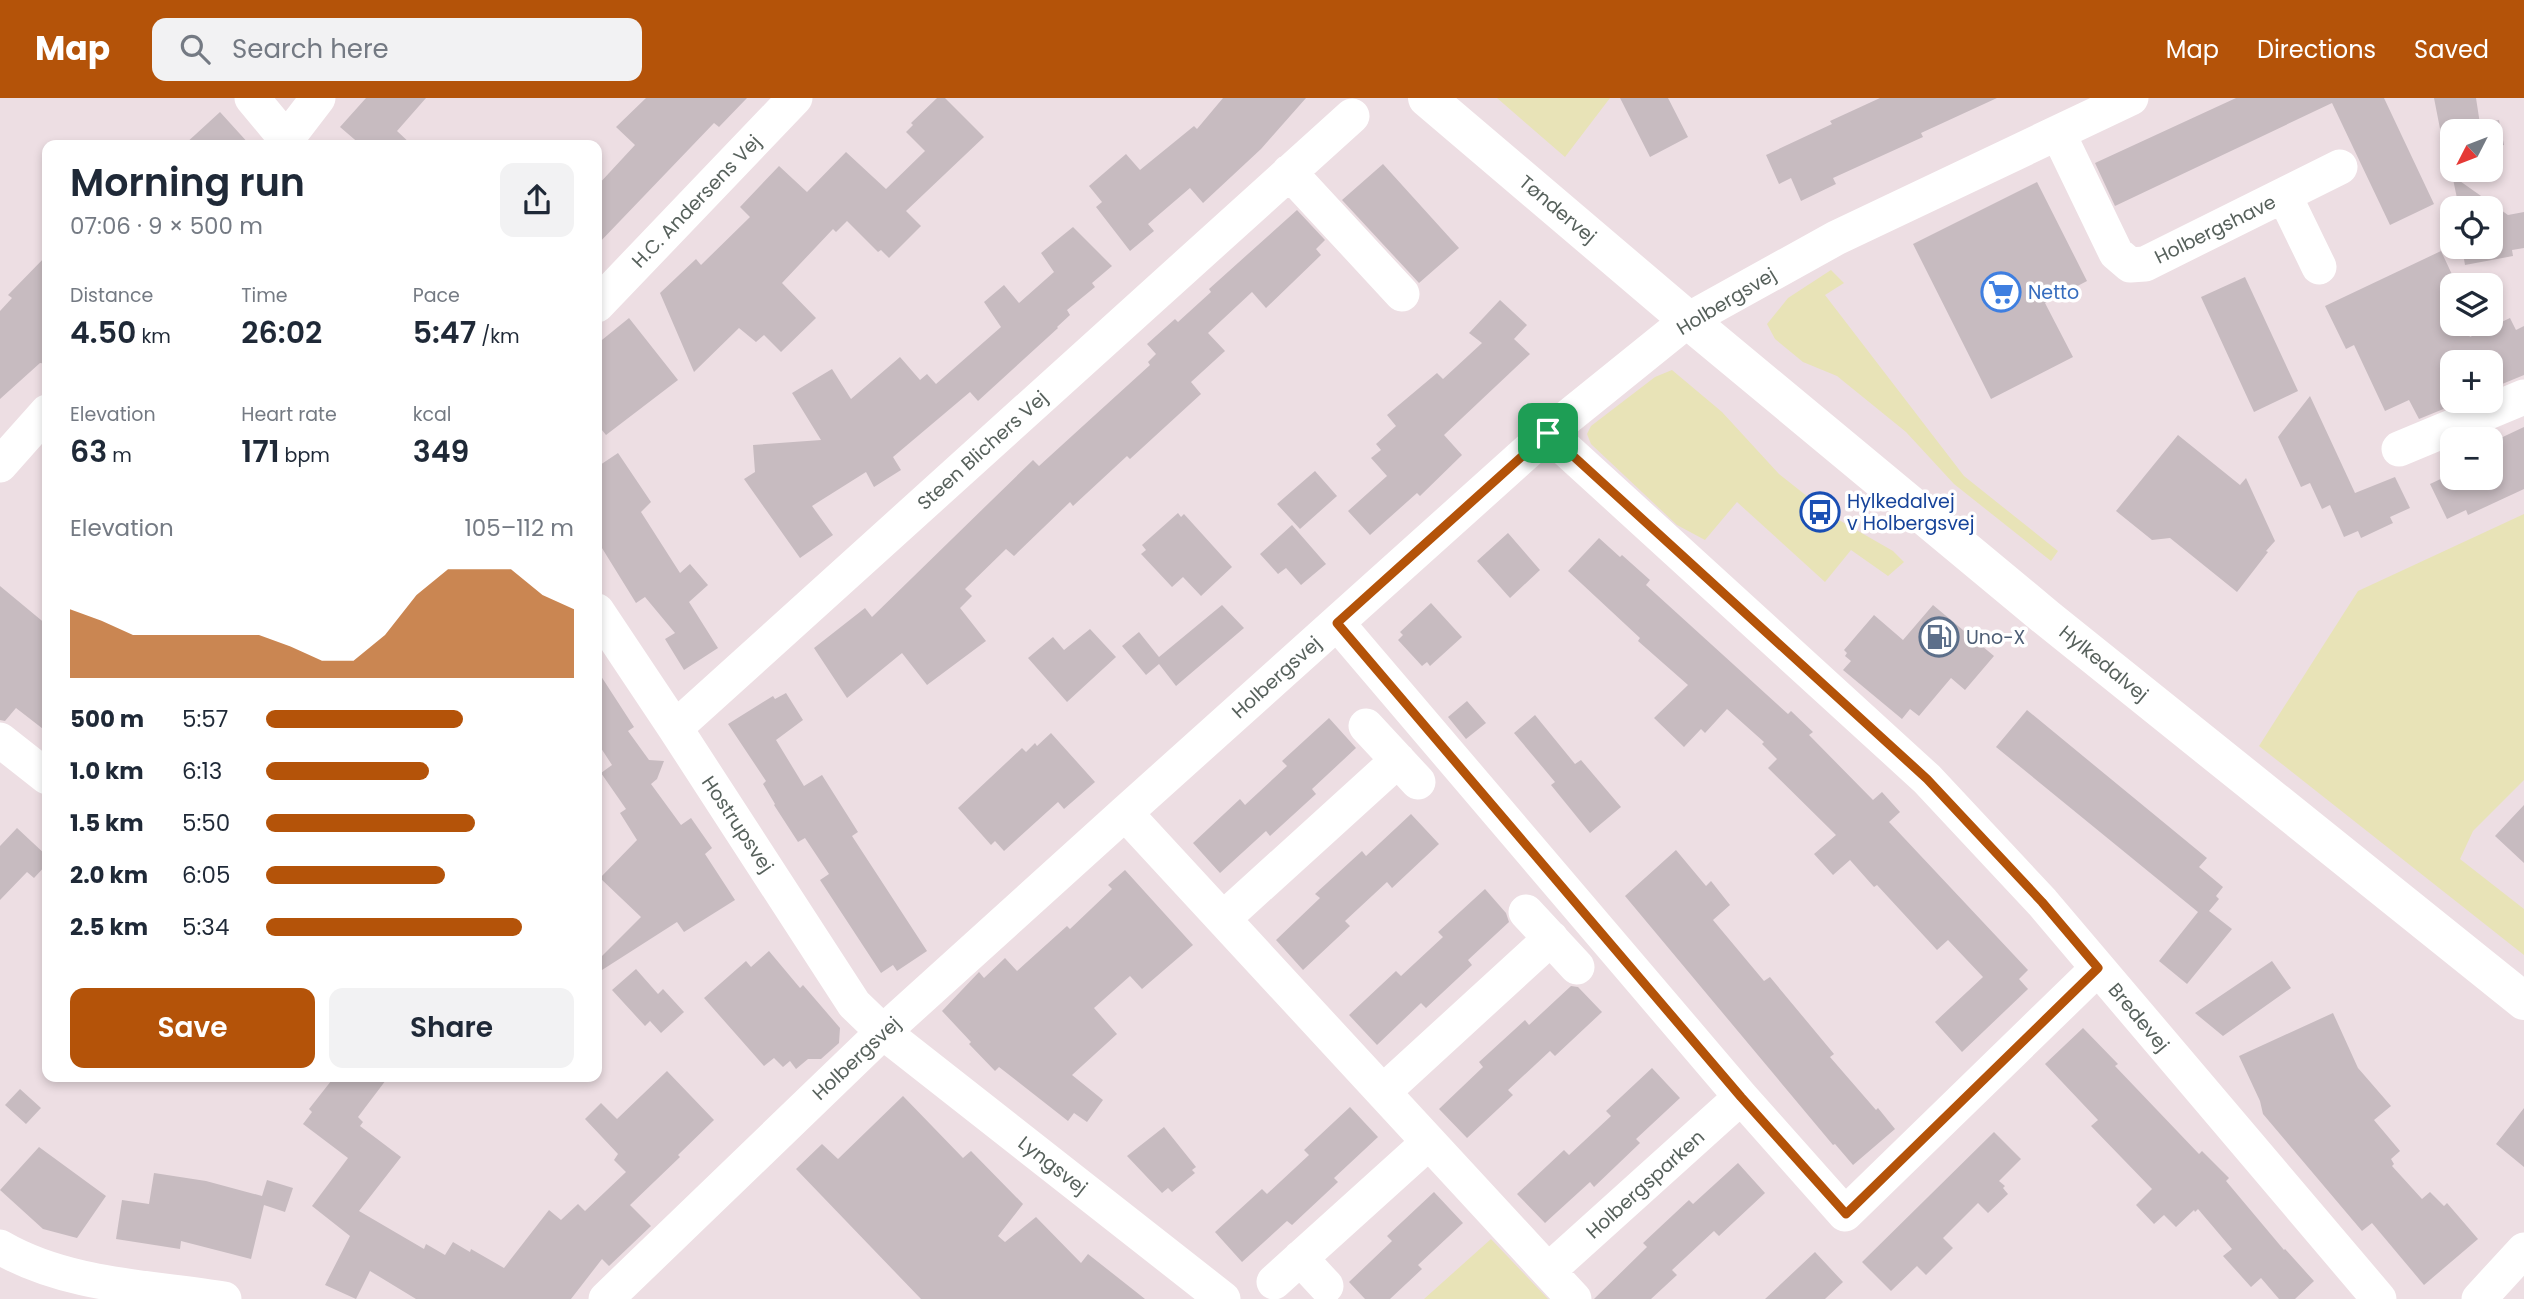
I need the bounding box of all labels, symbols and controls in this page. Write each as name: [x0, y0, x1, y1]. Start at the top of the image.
search box: [152, 18, 642, 81]
text: Map: [35, 25, 110, 72]
icon: search: [176, 30, 214, 68]
text: Search here: [232, 31, 389, 67]
text: Map: [2166, 33, 2219, 66]
text: Directions: [2257, 33, 2376, 66]
text: Saved: [2414, 33, 2489, 66]
north arrow: [2440, 119, 2502, 182]
map controls: [2440, 119, 2503, 490]
street label: H.C. Andersens Vej: [626, 129, 767, 274]
text: Morning run: [70, 156, 305, 209]
button: share: [500, 163, 574, 237]
street label: Tøndervej: [1513, 169, 1602, 250]
street label: Holbergshave: [2150, 188, 2280, 270]
button: locate: [2440, 196, 2503, 259]
text: 07:06 · 9 × 500 m: [70, 210, 263, 242]
street label: Holbergsvej: [1671, 261, 1781, 342]
supermarket icon: Netto: [1980, 271, 2022, 313]
button: layers: [2440, 273, 2503, 336]
place label: Netto: [2028, 279, 2079, 306]
text: Distance: [70, 282, 153, 309]
text: Time: [241, 282, 288, 309]
text: Pace: [413, 282, 460, 309]
text: 4.50: [70, 311, 136, 354]
text: 26:02: [241, 311, 322, 354]
text: 5:47: [413, 311, 476, 354]
text: km: [136, 323, 171, 350]
text: /km: [476, 323, 520, 350]
button: +: [2440, 350, 2503, 413]
street label: Steen Blichers Vej: [911, 385, 1053, 516]
text: Elevation: [70, 401, 156, 428]
text: Heart rate: [241, 401, 337, 428]
text: kcal: [413, 401, 452, 428]
pin: [1518, 403, 1578, 463]
icon: arrive: [1529, 414, 1567, 452]
button: −: [2440, 427, 2503, 490]
text: 63: [70, 430, 107, 473]
text: 171: [241, 430, 280, 473]
text: 349: [413, 430, 469, 473]
text: m: [107, 442, 132, 469]
text: bpm: [280, 442, 330, 469]
place label: Hylkedalvej v Holbergsvej: [1847, 488, 1974, 537]
bus stop icon: Hylkedalvej v Holbergsvej: [1799, 491, 1841, 533]
text: Elevation: [70, 512, 174, 544]
text: 105–112 m: [464, 512, 574, 544]
fuel station icon: Uno-X: [1918, 616, 1960, 658]
street label: Hylkedalvej: [2053, 619, 2154, 708]
place label: Uno-X: [1966, 624, 2025, 651]
street label: Holbergsvej: [1226, 630, 1327, 725]
text: 500 m: [70, 703, 144, 735]
text: 5:57: [182, 703, 228, 735]
text: 1.0 km: [70, 755, 144, 787]
text: 6:13: [182, 755, 222, 787]
street label: Hostrupsvej: [695, 771, 780, 878]
text: 1.5 km: [70, 807, 144, 839]
text: 5:50: [182, 807, 230, 839]
text: 2.0 km: [70, 859, 148, 891]
text: 6:05: [182, 859, 230, 891]
text: 2.5 km: [70, 911, 148, 943]
text: 5:34: [182, 911, 229, 943]
street label: Bredevej: [2102, 977, 2175, 1058]
button: Save: [70, 988, 315, 1068]
button: Share: [329, 988, 574, 1068]
street label: Holbergsvej: [806, 1010, 906, 1106]
street label: Holbergsparken: [1580, 1124, 1710, 1245]
street label: Lyngsvej: [1012, 1130, 1093, 1201]

